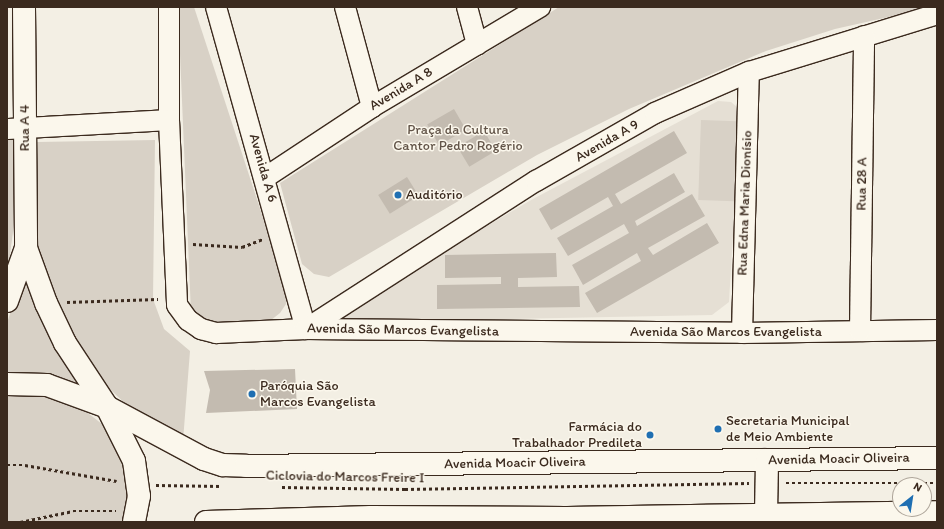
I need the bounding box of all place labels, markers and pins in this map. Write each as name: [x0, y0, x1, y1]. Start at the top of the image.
place label: Auditório: [406, 187, 463, 203]
marker: Auditório: [393, 190, 403, 200]
place label: Paróquia São Marcos Evangelista: [260, 378, 376, 410]
marker: Paróquia São Marcos Evangelista: [247, 389, 257, 399]
place label: Secretaria Municipal de Meio Ambiente: [726, 413, 850, 446]
place label: Farmácia do Trabalhador Predileta: [511, 419, 642, 452]
marker: Secretaria Municipal de Meio Ambiente: [713, 424, 723, 434]
marker: Farmácia do Trabalhador Predileta: [645, 430, 655, 440]

